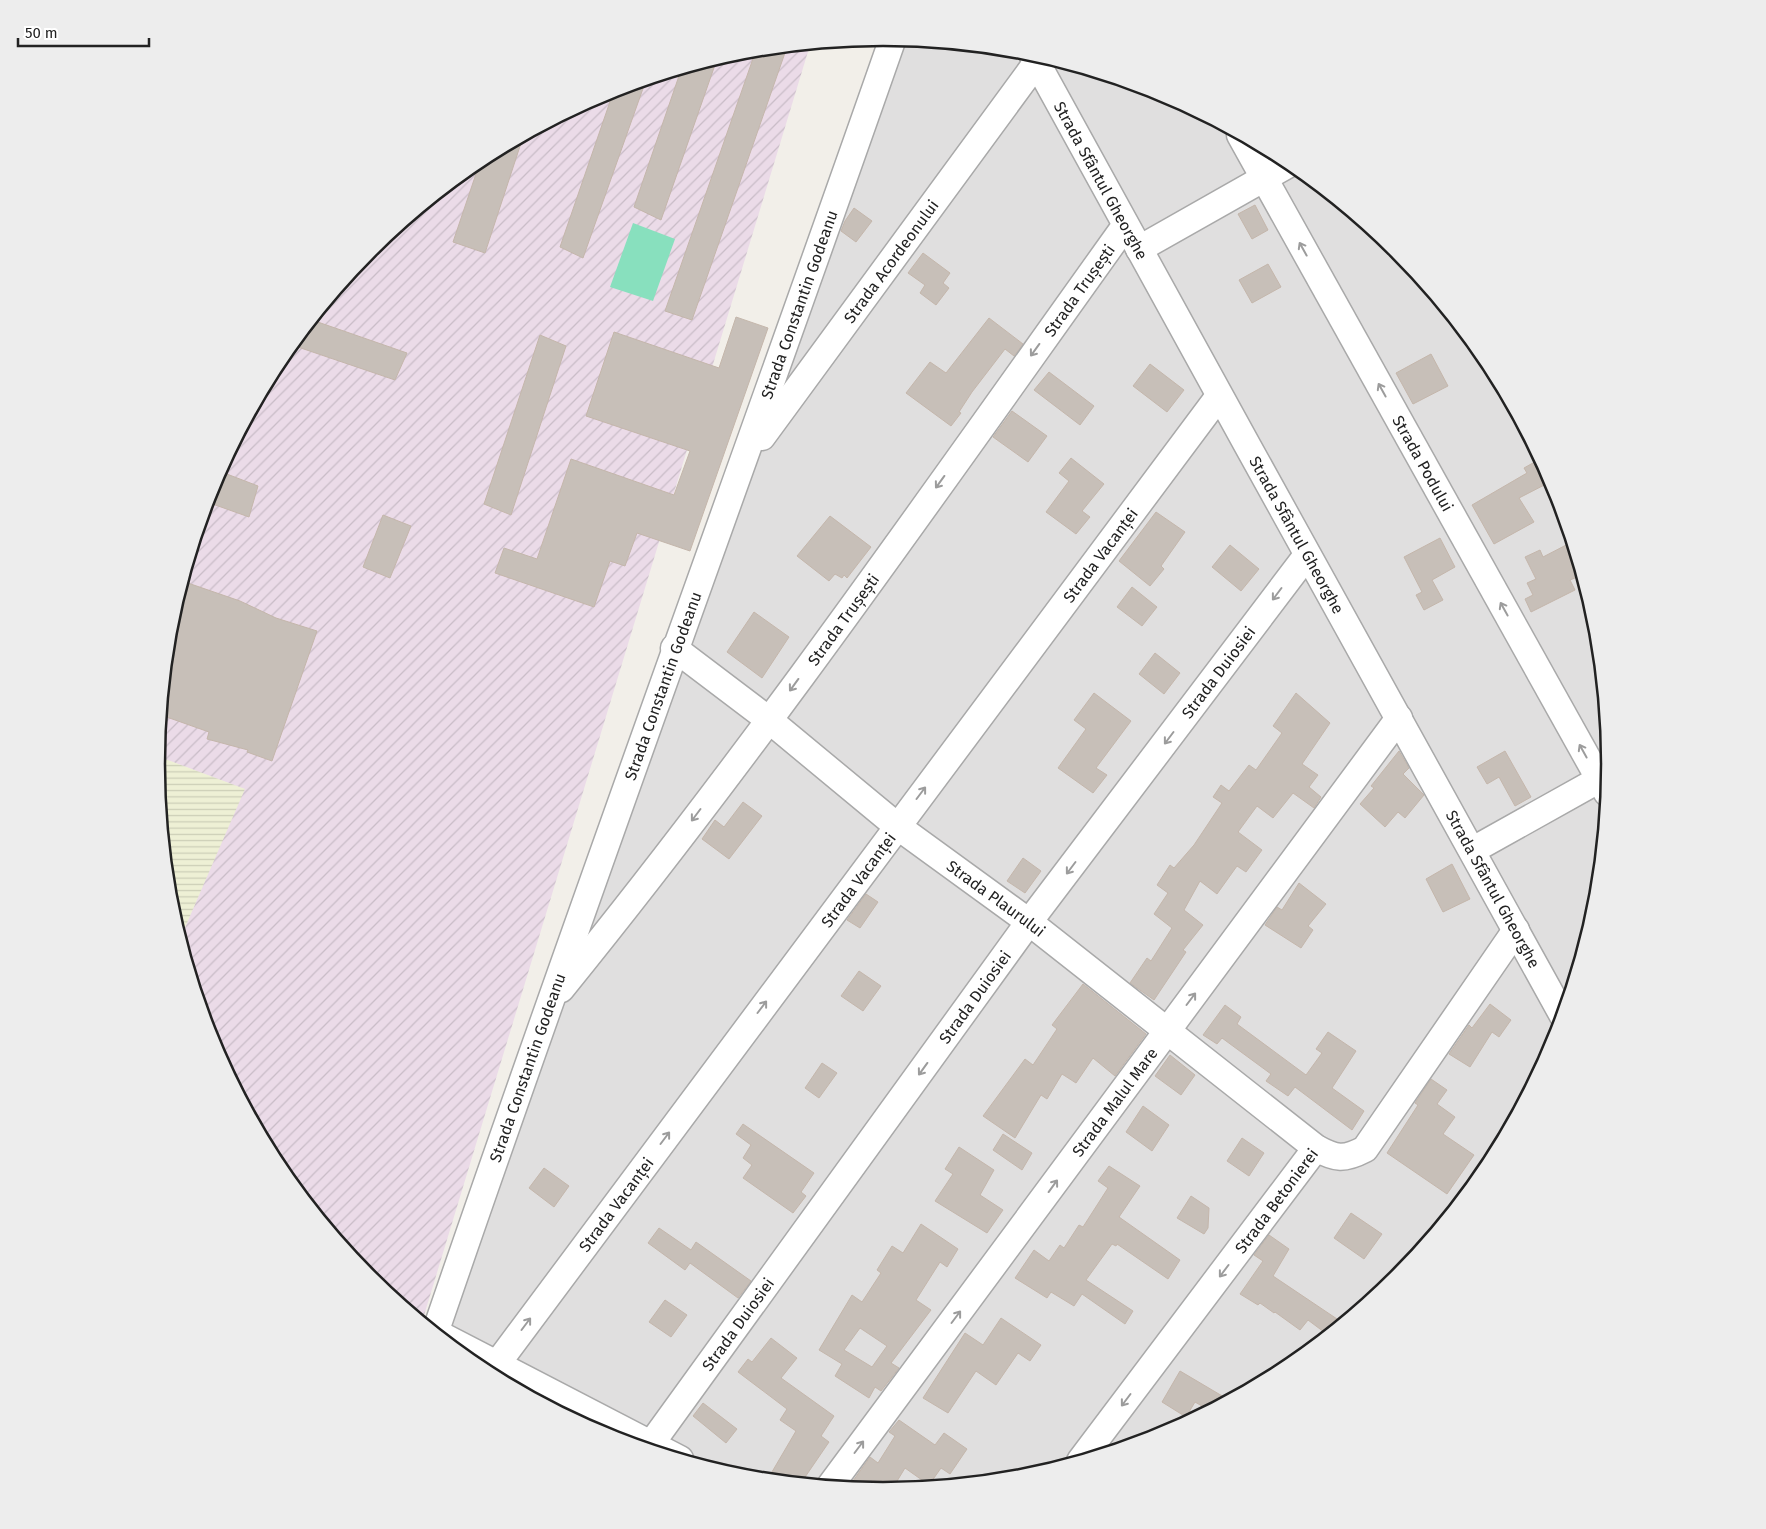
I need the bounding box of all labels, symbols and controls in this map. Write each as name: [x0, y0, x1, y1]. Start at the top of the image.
scale bar: [18, 15, 149, 47]
text: 50 m: [25, 24, 58, 42]
street label: Strada Sfântul Gheorghe: [1050, 98, 1152, 263]
street label: Strada Acordeonului: [840, 196, 943, 327]
street label: Strada Constantin Godeanu: [757, 208, 842, 402]
street label: Strada Trușești: [1040, 241, 1119, 340]
one-way arrow: [1298, 241, 1308, 256]
one-way arrow: [1030, 343, 1040, 357]
one-way arrow: [1377, 384, 1387, 398]
street label: Strada Podului: [1388, 412, 1457, 515]
street label: Strada Sfântul Gheorghe: [1245, 453, 1348, 617]
one-way arrow: [935, 475, 945, 489]
street label: Strada Vacanței: [1059, 505, 1142, 606]
street label: Strada Trușești: [804, 570, 883, 669]
one-way arrow: [1272, 587, 1282, 601]
street label: Strada Constantin Godeanu: [621, 589, 706, 783]
one-way arrow: [1499, 602, 1509, 616]
street label: Strada Duiosiei: [1178, 623, 1260, 722]
one-way arrow: [789, 678, 799, 692]
one-way arrow: [1163, 731, 1174, 744]
one-way arrow: [1578, 744, 1588, 758]
one-way arrow: [916, 787, 927, 800]
street label: Strada Sfântul Gheorghe: [1442, 807, 1544, 971]
one-way arrow: [691, 808, 702, 821]
street label: Strada Vacanței: [817, 829, 900, 931]
street label: Strada Plaurului: [943, 856, 1049, 941]
one-way arrow: [1066, 861, 1076, 875]
street label: Strada Duiosiei: [935, 947, 1015, 1047]
street label: Strada Constantin Godeanu: [486, 971, 570, 1165]
one-way arrow: [1186, 992, 1196, 1006]
one-way arrow: [757, 1000, 767, 1014]
street label: Strada Malul Mare: [1068, 1044, 1162, 1161]
one-way arrow: [918, 1062, 928, 1076]
one-way arrow: [660, 1131, 670, 1145]
street label: Strada Betonierei: [1231, 1145, 1322, 1257]
street label: Strada Vacanței: [575, 1154, 658, 1256]
one-way arrow: [1048, 1179, 1058, 1193]
one-way arrow: [1218, 1264, 1229, 1277]
street label: Strada Duiosiei: [698, 1274, 778, 1375]
one-way arrow: [951, 1310, 961, 1324]
one-way arrow: [521, 1317, 531, 1331]
one-way arrow: [1121, 1393, 1131, 1407]
one-way arrow: [854, 1440, 864, 1454]

